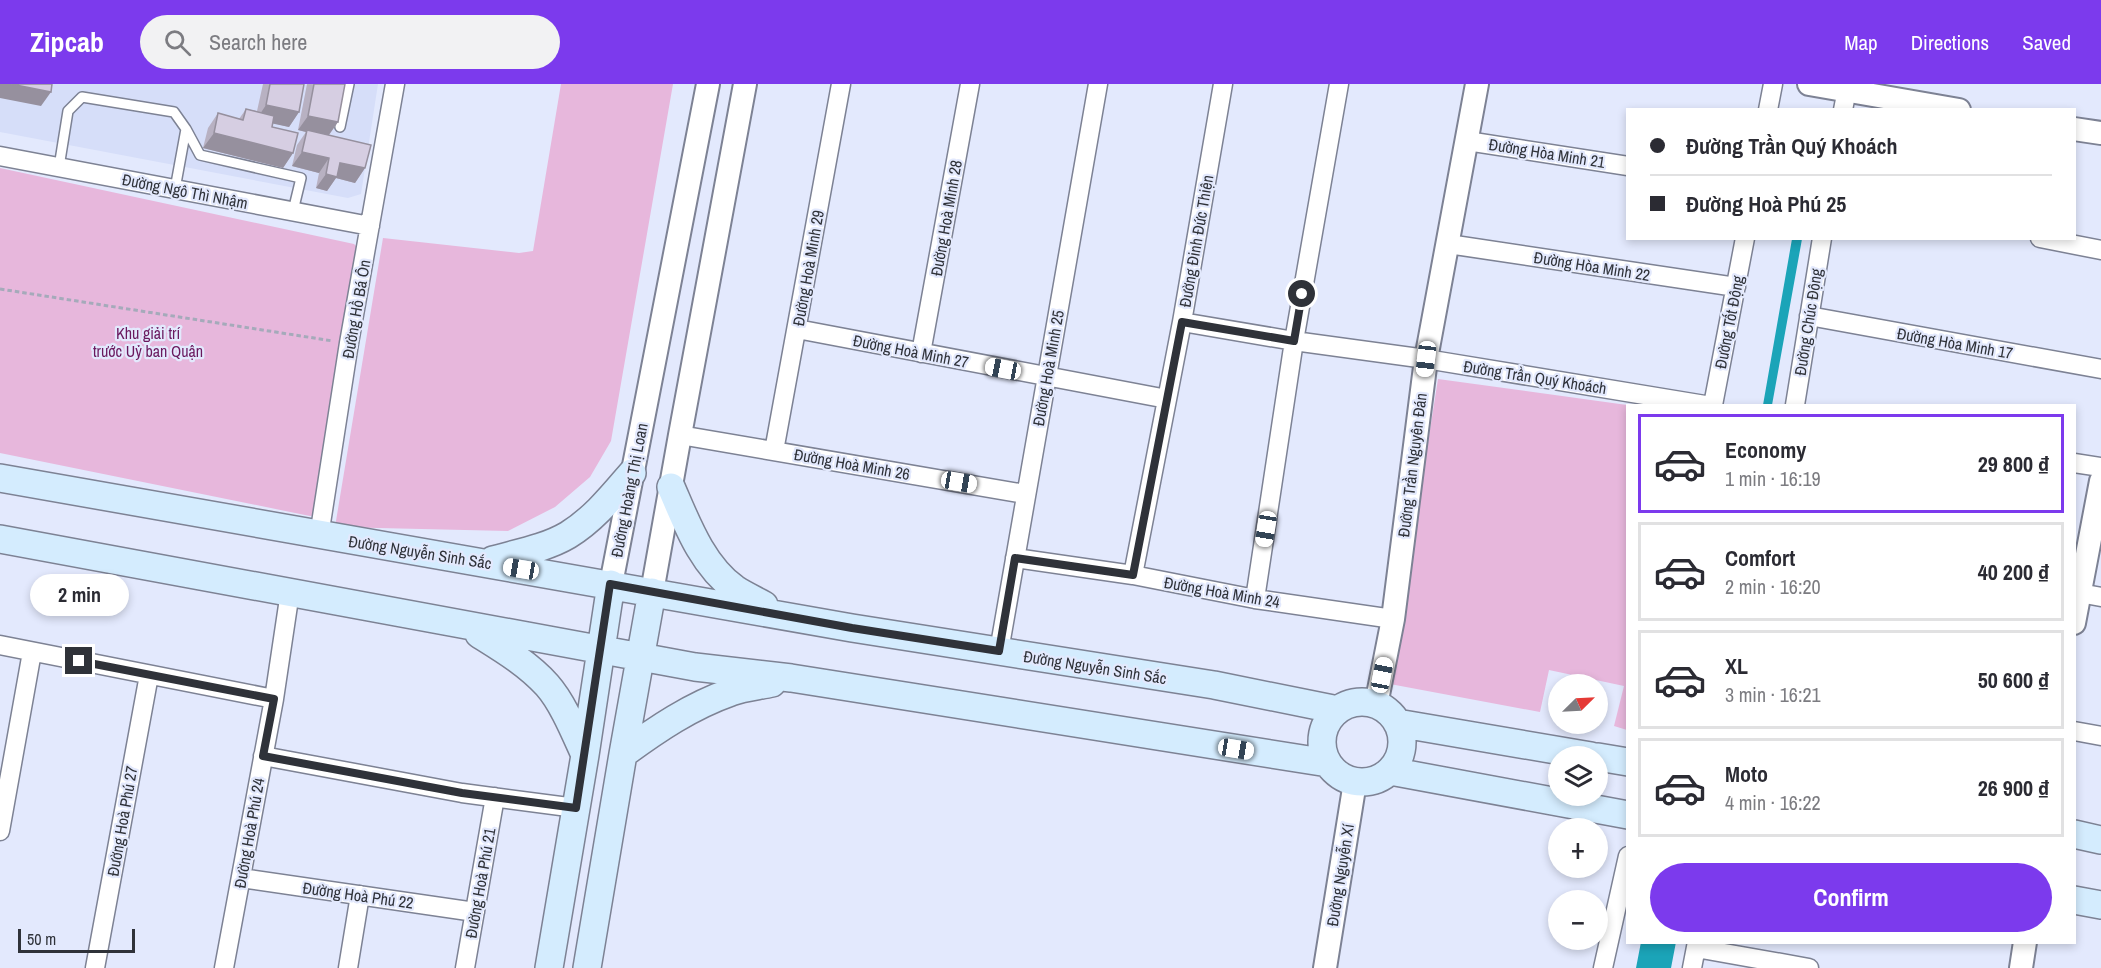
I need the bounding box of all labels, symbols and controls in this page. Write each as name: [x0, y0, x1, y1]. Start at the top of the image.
search box: [140, 15, 560, 69]
text: Zipcab: [30, 23, 104, 61]
icon: search: [161, 26, 194, 59]
text: Search here: [209, 27, 307, 57]
text: Map: [1844, 28, 1878, 57]
text: Directions: [1911, 28, 1989, 57]
text: Saved: [2022, 28, 2071, 57]
text: Đường Trần Quý Khoách: [1686, 131, 1898, 161]
street label: Đường Hòa Minh 21: [1487, 133, 1607, 173]
street label: Đường Hoà Minh 28: [925, 158, 967, 278]
street label: Đường Ngô Thì Nhậm: [120, 168, 250, 214]
street label: Đường Đinh Đức Thiện: [1174, 173, 1218, 309]
text: Đường Hoà Phú 25: [1686, 189, 1846, 219]
street label: Đường Hoà Minh 29: [787, 208, 829, 328]
street label: Đường Hòa Minh 22: [1532, 246, 1652, 286]
street label: Đường Hồ Bá Ôn: [336, 258, 376, 360]
street label: Đường Chúc Động: [1789, 266, 1827, 377]
street label: Đường Tốt Động: [1709, 273, 1749, 371]
route start: [1288, 280, 1315, 307]
street label: Đường Hoà Minh 25: [1027, 308, 1069, 428]
park label: Khu giải trí trước Uỷ ban Quận: [93, 322, 203, 362]
street label: Đường Hòa Minh 17: [1895, 322, 2015, 364]
street label: Đường Hoà Minh 27: [851, 329, 971, 373]
car: [1415, 340, 1437, 378]
street label: Đường Trần Quý Khoách: [1462, 355, 1608, 399]
car: [984, 357, 1022, 381]
street label: Đường Trần Nguyên Đán: [1392, 392, 1432, 538]
street label: Đường Hoàng Thị Loan: [605, 421, 653, 559]
text: Economy: [1725, 435, 1806, 465]
icon: car: [1653, 437, 1707, 491]
street label: Đường Hoà Minh 26: [792, 443, 912, 485]
text: 29 800 ₫: [1978, 449, 2049, 479]
text: 1 min · 16:19: [1725, 465, 1821, 492]
car: [940, 470, 978, 494]
car: [1254, 510, 1278, 548]
street label: Đường Nguyễn Sinh Sắc: [347, 530, 493, 574]
text: Comfort: [1725, 543, 1795, 573]
icon: car: [1653, 545, 1707, 599]
car: [502, 557, 540, 581]
text: 40 200 ₫: [1978, 557, 2049, 587]
street label: Đường Hoà Minh 24: [1162, 571, 1282, 613]
text: 2 min · 16:20: [1725, 573, 1821, 600]
callout: 2 min: [29, 574, 128, 616]
text: 2 min: [58, 581, 101, 608]
street label: Đường Nguyễn Sinh Sắc: [1022, 645, 1168, 689]
route end: [65, 647, 92, 674]
text: XL: [1725, 651, 1748, 681]
icon: car: [1653, 653, 1707, 707]
car: [1370, 656, 1394, 694]
text: 50 600 ₫: [1978, 665, 2049, 695]
north arrow: [1548, 674, 1608, 734]
map controls: [1548, 674, 1608, 950]
text: 3 min · 16:21: [1725, 681, 1821, 708]
car: [1217, 737, 1255, 761]
button: layers: [1548, 746, 1608, 806]
text: Moto: [1725, 759, 1768, 789]
icon: car: [1653, 761, 1707, 815]
street label: Đường Hoà Phú 27: [101, 764, 143, 878]
text: 26 900 ₫: [1978, 773, 2049, 803]
street label: Đường Hoà Phú 24: [228, 776, 270, 890]
text: 4 min · 16:22: [1725, 789, 1821, 816]
button: +: [1548, 818, 1608, 878]
street label: Đường Nguyễn Xí: [1321, 822, 1359, 928]
street label: Đường Hoà Phú 21: [459, 825, 501, 940]
button: Confirm: [1650, 863, 2052, 932]
street label: Đường Hoà Phú 22: [301, 876, 415, 914]
button: −: [1548, 890, 1608, 950]
scale bar: [18, 926, 135, 954]
text: 50 m: [27, 928, 56, 950]

